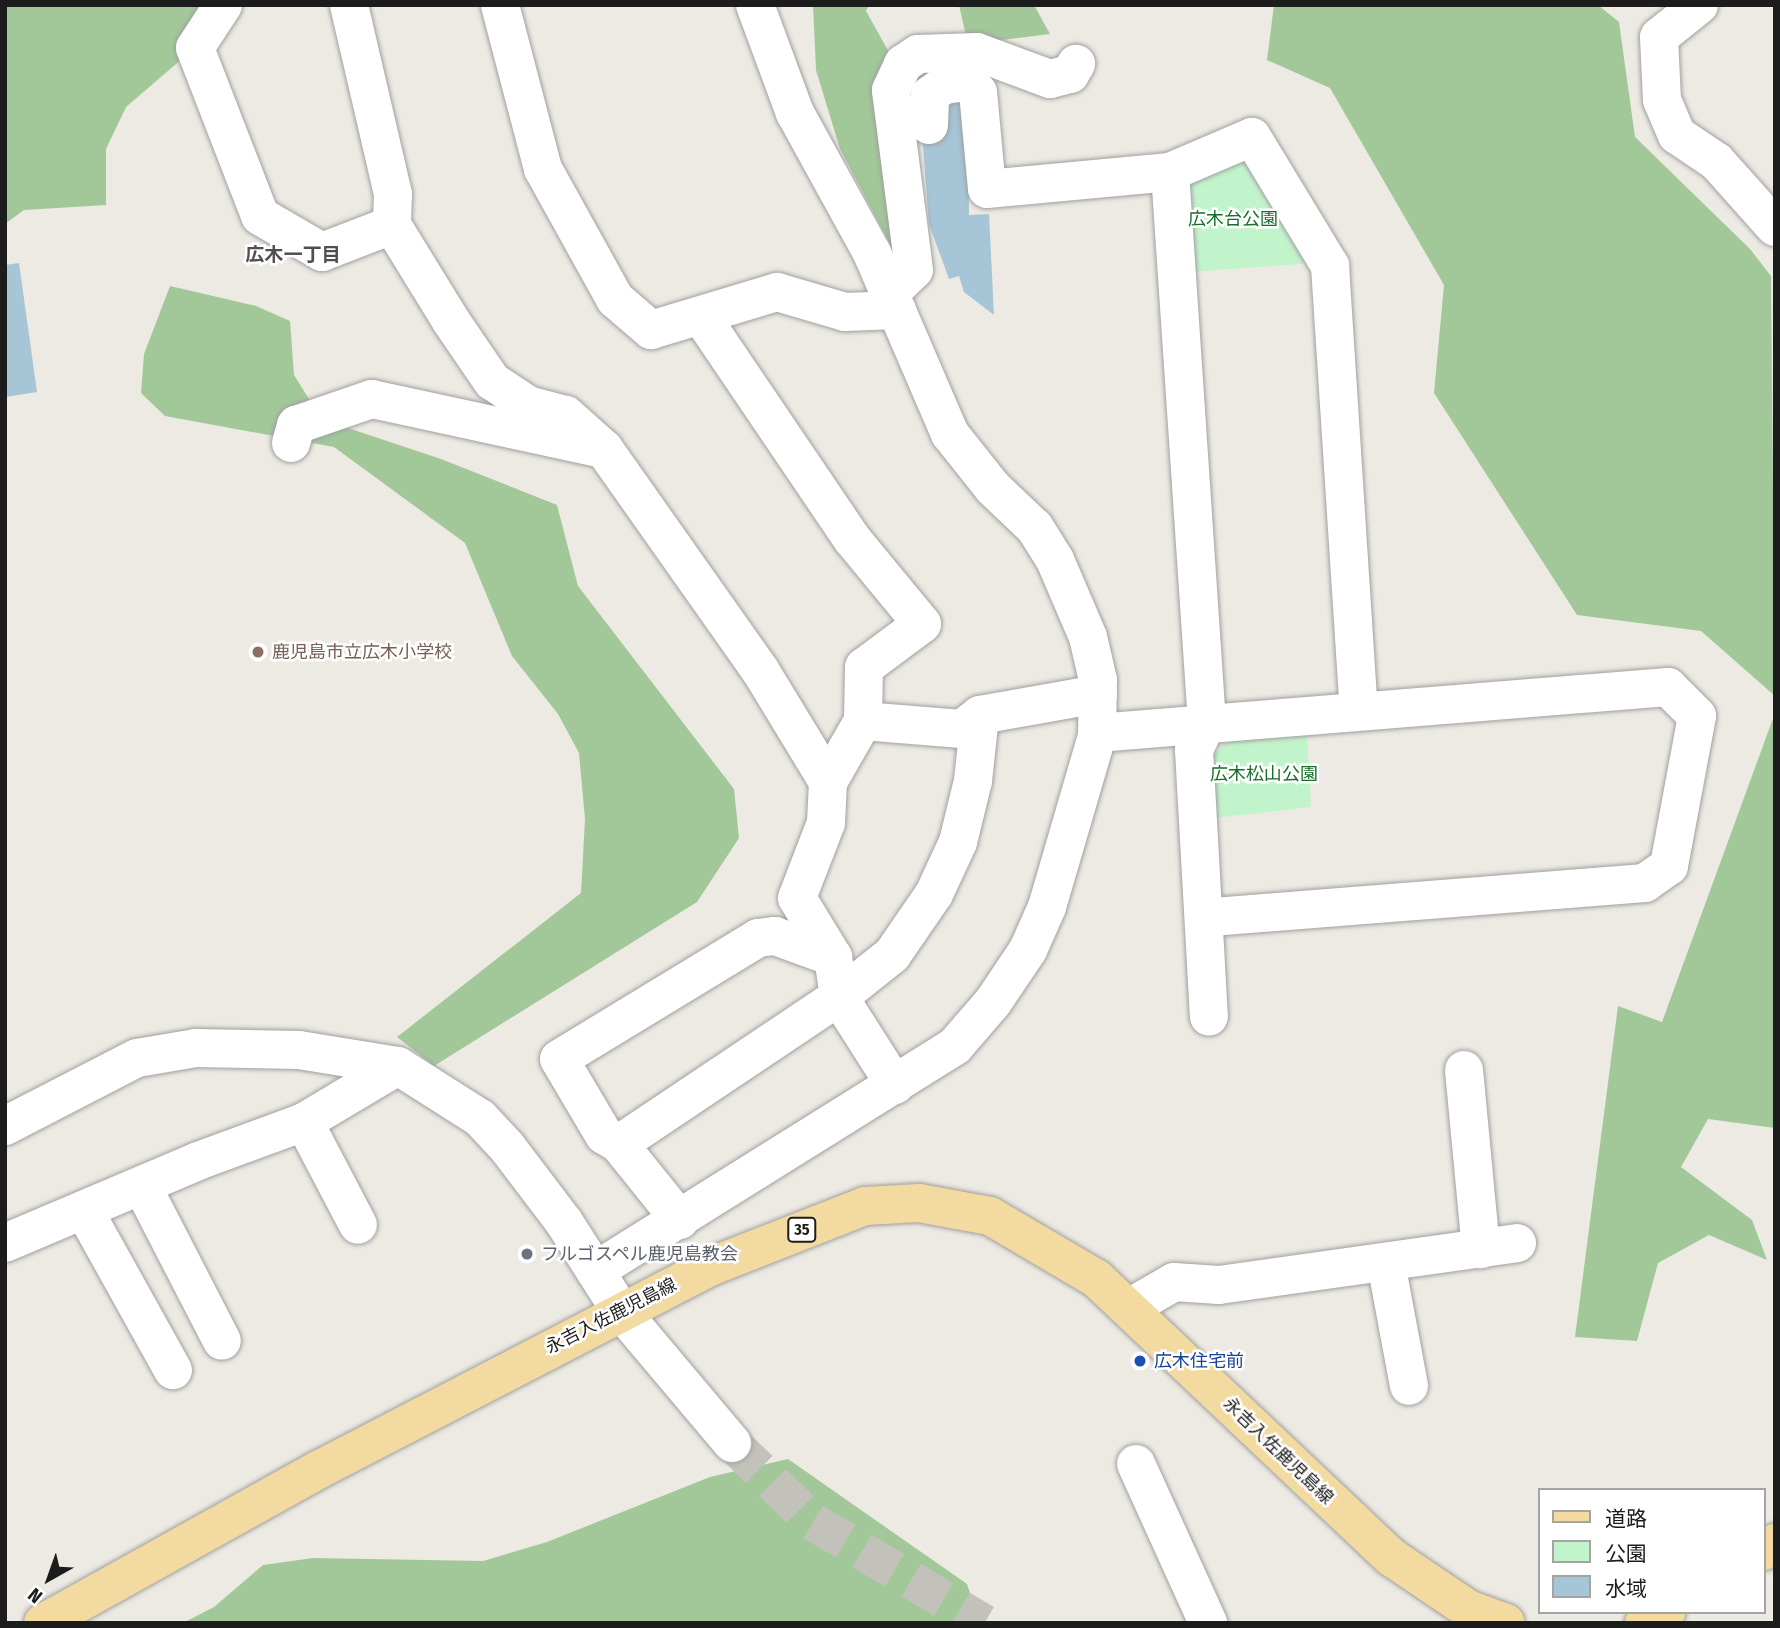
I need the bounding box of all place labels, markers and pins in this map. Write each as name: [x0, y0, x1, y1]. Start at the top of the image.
place label: 鹿児島市立広木小学校: [272, 641, 452, 663]
marker: 鹿児島市立広木小学校: [250, 644, 266, 660]
place label: フルゴスペル鹿児島教会: [541, 1243, 739, 1265]
marker: フルゴスペル鹿児島教会: [519, 1246, 535, 1262]
place label: 広木住宅前: [1154, 1350, 1244, 1372]
marker: 広木住宅前: [1132, 1353, 1148, 1369]

